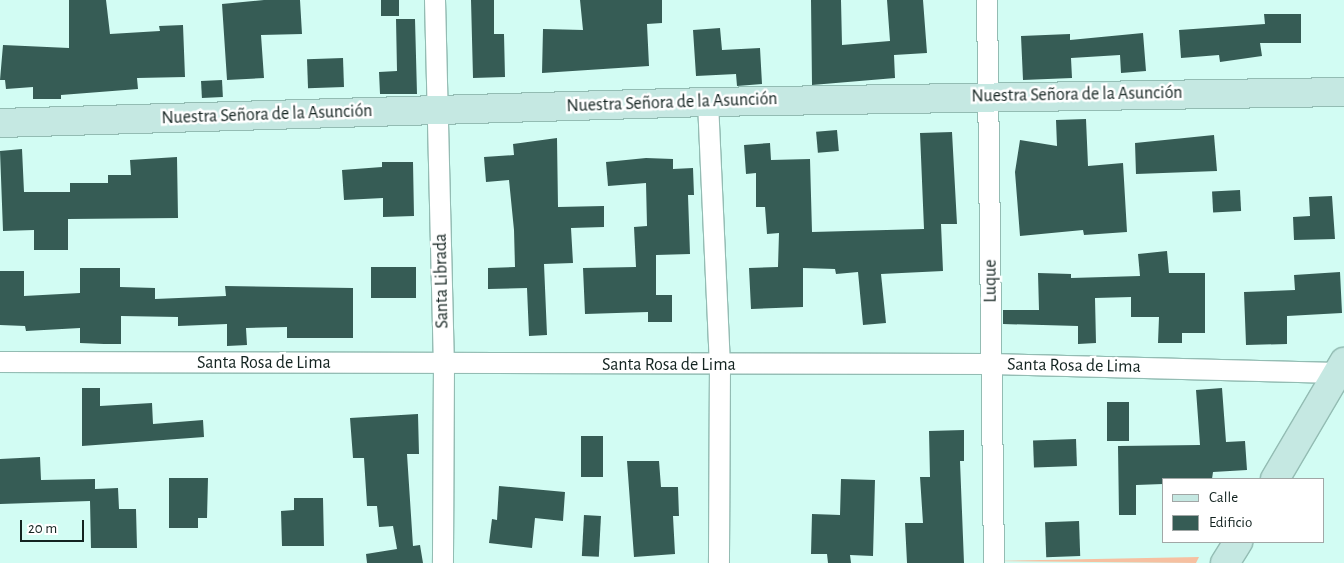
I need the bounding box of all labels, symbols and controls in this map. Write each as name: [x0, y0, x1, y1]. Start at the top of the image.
street label: Nuestra Señora de la Asunción: [971, 82, 1183, 108]
street label: Nuestra Señora de la Asunción: [566, 89, 778, 117]
street label: Nuestra Señora de la Asunción: [161, 101, 373, 129]
street label: Santa Librada: [430, 233, 454, 329]
street label: Luque: [980, 259, 1002, 303]
street label: Santa Rosa de Lima: [197, 352, 331, 374]
street label: Santa Rosa de Lima: [602, 354, 736, 376]
street label: Santa Rosa de Lima: [1007, 354, 1141, 378]
legend: [1162, 478, 1324, 543]
text: Calle: [1209, 490, 1238, 505]
scale bar: [22, 510, 86, 542]
text: Edificio: [1209, 515, 1252, 530]
text: 20 m: [28, 521, 57, 536]

